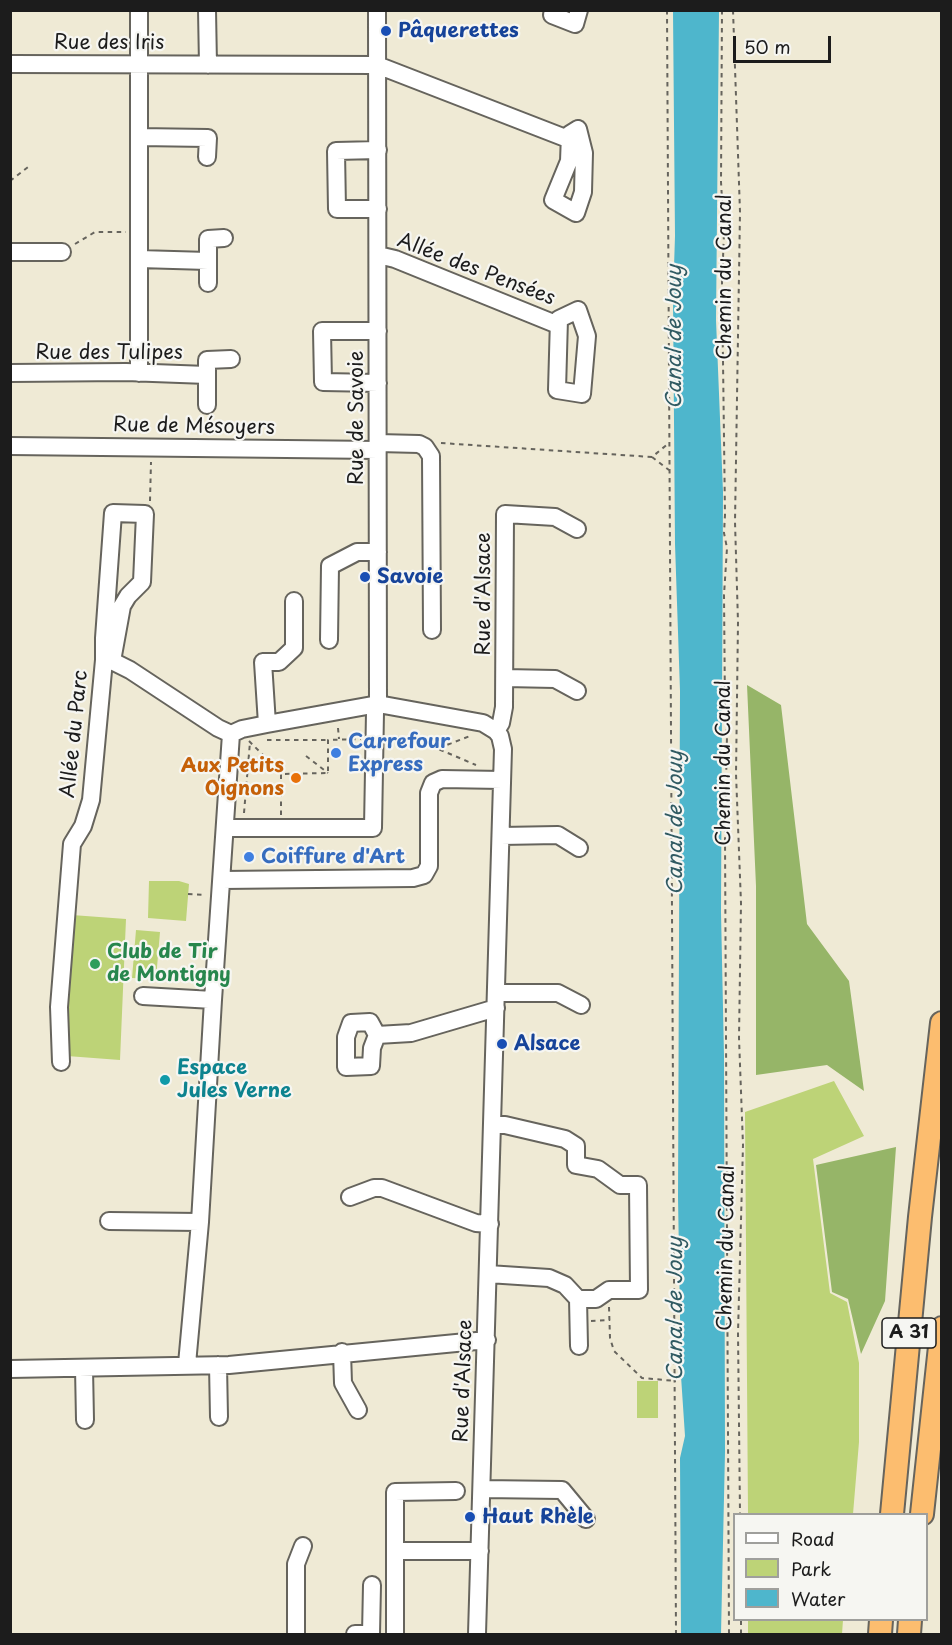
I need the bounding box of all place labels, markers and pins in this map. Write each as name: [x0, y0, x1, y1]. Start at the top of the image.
place label: Pâquerettes: [398, 19, 519, 43]
marker: Pâquerettes: [379, 24, 393, 38]
place label: Savoie: [377, 565, 443, 589]
marker: Savoie: [358, 570, 372, 584]
place label: Carrefour Express: [348, 730, 450, 777]
marker: Carrefour Express: [329, 746, 343, 760]
place label: Aux Petits Oignons: [181, 754, 284, 801]
marker: Aux Petits Oignons: [289, 771, 303, 785]
place label: Coiffure d'Art: [261, 845, 405, 869]
marker: Coiffure d'Art: [242, 850, 256, 864]
place label: Club de Tir de Montigny: [107, 940, 231, 987]
marker: Club de Tir de Montigny: [88, 957, 102, 971]
place label: Alsace: [514, 1032, 580, 1056]
marker: Alsace: [495, 1037, 509, 1051]
place label: Espace Jules Verne: [177, 1056, 291, 1103]
marker: Espace Jules Verne: [158, 1073, 172, 1087]
place label: Haut Rhèle: [482, 1505, 594, 1529]
marker: Haut Rhèle: [463, 1510, 477, 1524]

